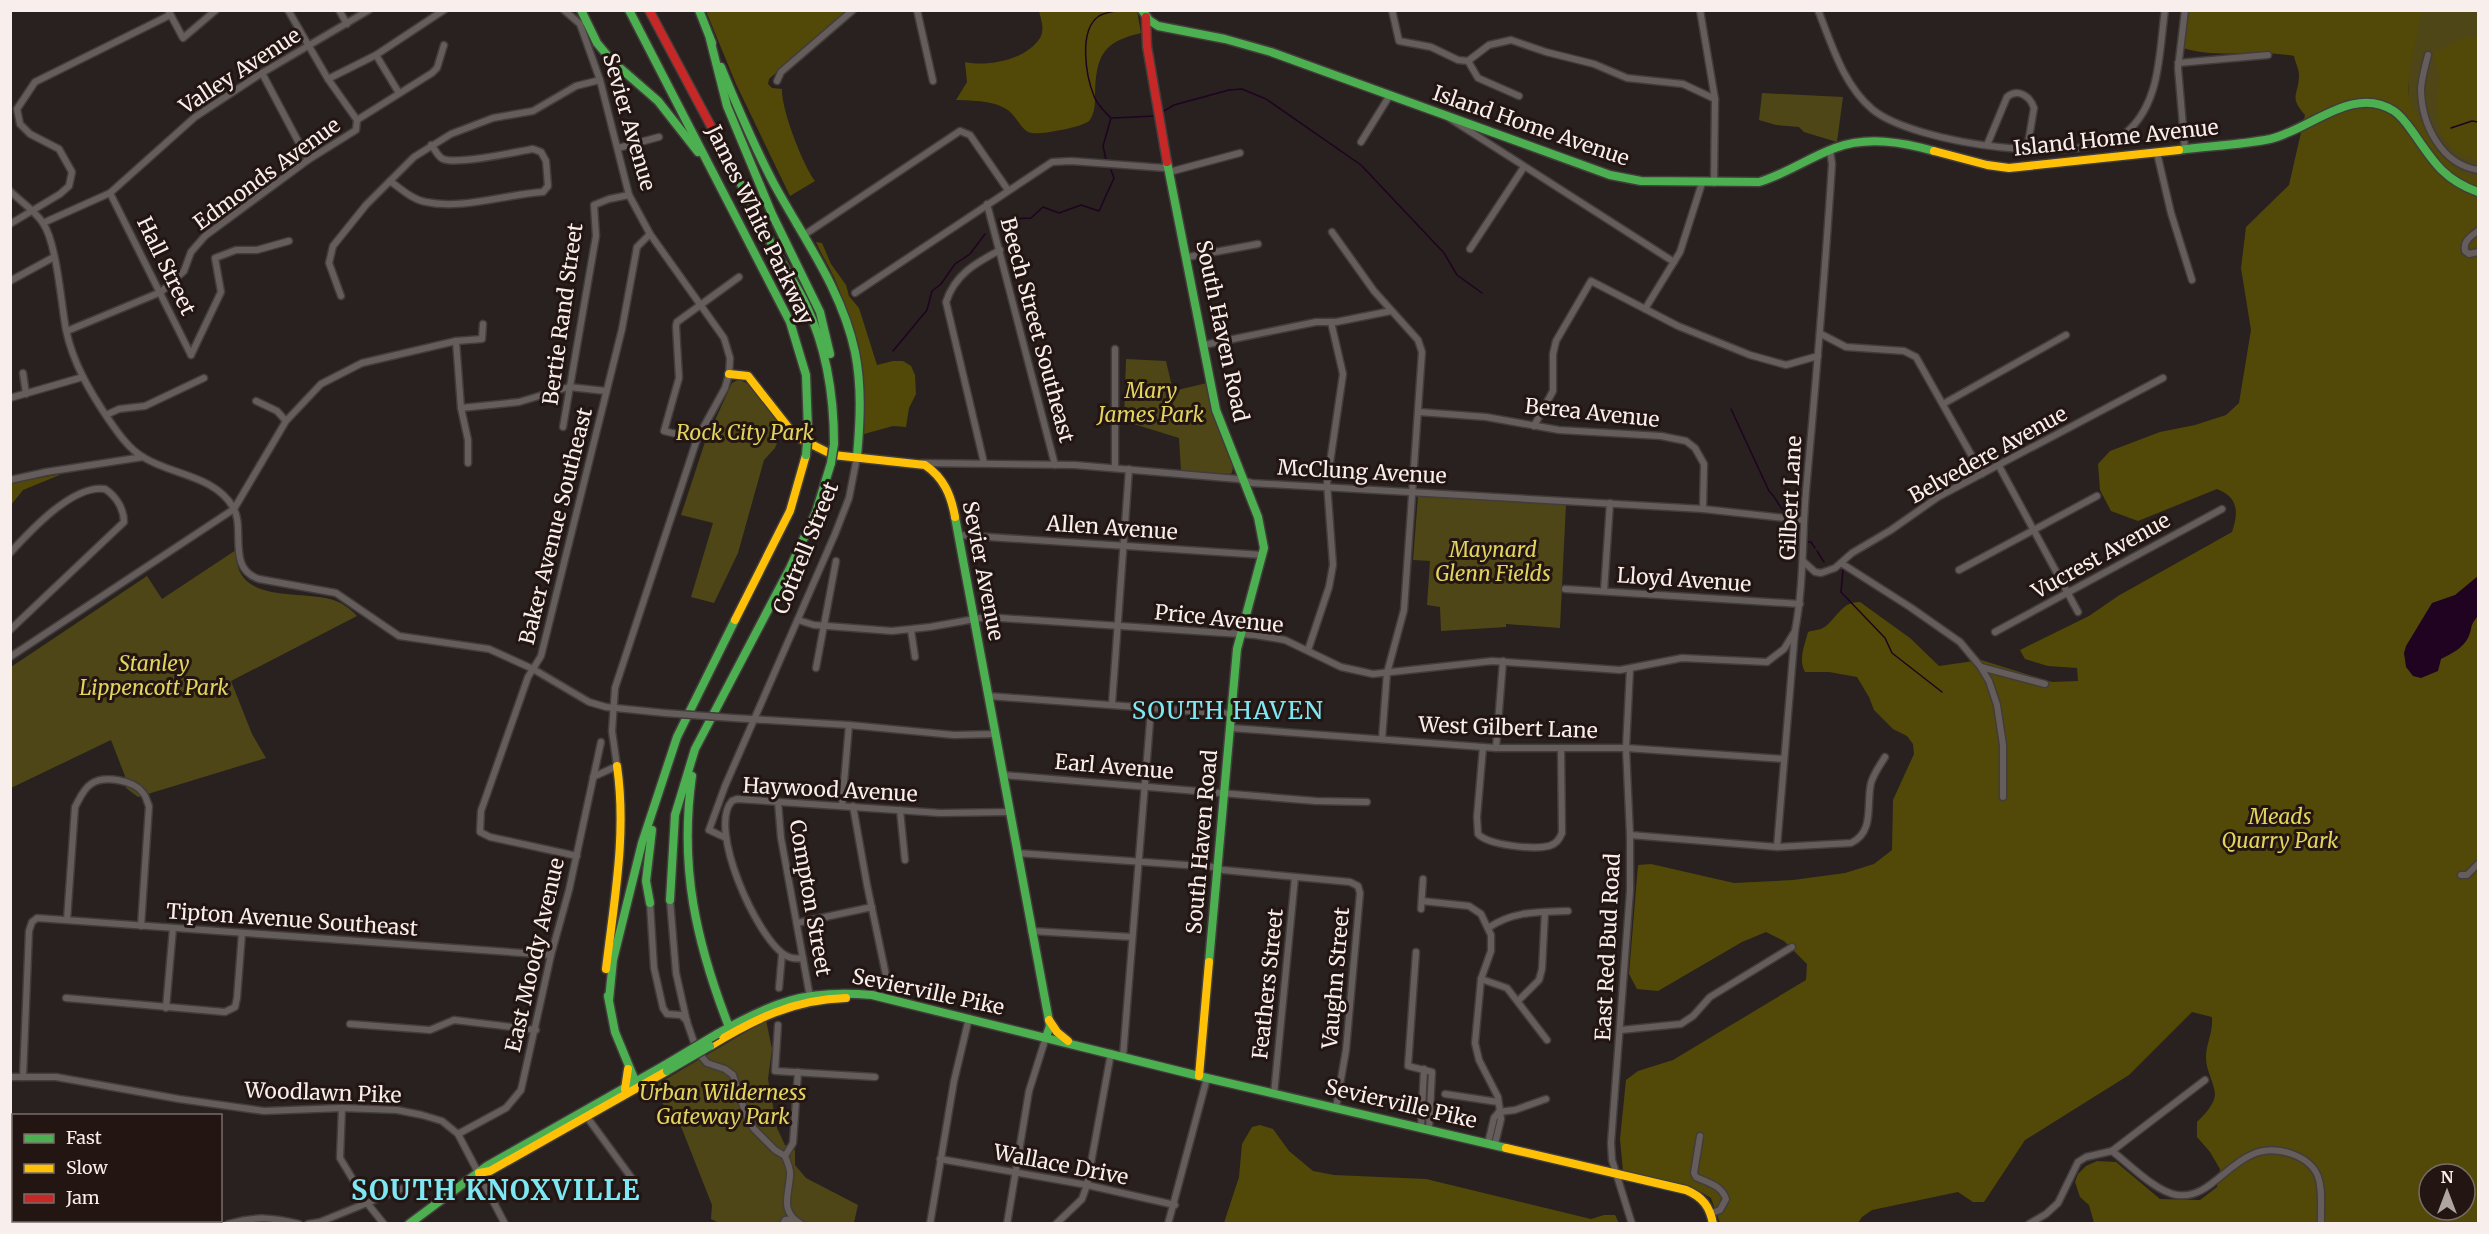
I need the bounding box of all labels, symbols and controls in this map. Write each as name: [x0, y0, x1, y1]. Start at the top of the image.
street label: Valley Avenue: [173, 21, 305, 120]
street label: Sevier Avenue: [597, 50, 662, 194]
street label: Island Home Avenue: [1429, 79, 1633, 172]
street label: Edmonds Avenue: [188, 111, 345, 236]
street label: Island Home Avenue: [2012, 113, 2220, 162]
street label: James White Parkway: [700, 120, 821, 330]
street label: Hall Street: [131, 212, 202, 319]
street label: Beech Street Southeast: [994, 214, 1081, 445]
street label: Bertie Rand Street: [536, 221, 589, 407]
street label: South Haven Road: [1190, 238, 1255, 425]
park label: Mary James Park: [1096, 377, 1204, 428]
street label: Berea Avenue: [1523, 392, 1661, 433]
street label: Belvedere Avenue: [1904, 400, 2072, 509]
street label: Baker Avenue Southeast: [513, 405, 598, 647]
park label: Rock City Park: [676, 419, 815, 446]
street label: Gilbert Lane: [1774, 435, 1807, 561]
street label: McClung Avenue: [1277, 454, 1447, 489]
street label: Cottrell Street: [767, 478, 844, 618]
street label: Sevier Avenue: [957, 499, 1010, 643]
street label: Vucrest Avenue: [2026, 506, 2175, 605]
street label: Allen Avenue: [1044, 509, 1179, 546]
park label: Maynard Glenn Fields: [1435, 536, 1551, 587]
street label: Lloyd Avenue: [1616, 561, 1752, 598]
street label: Price Avenue: [1153, 598, 1285, 639]
park label: Stanley Lippencott Park: [79, 650, 229, 701]
district label: SOUTH HAVEN: [1132, 695, 1324, 726]
street label: West Gilbert Lane: [1417, 711, 1598, 744]
street label: Earl Avenue: [1053, 748, 1175, 785]
street label: South Haven Road: [1180, 748, 1223, 935]
street label: Haywood Avenue: [742, 771, 918, 808]
park label: Meads Quarry Park: [2221, 803, 2339, 854]
street label: Compton Street: [783, 818, 838, 978]
street label: East Red Bud Road: [1589, 852, 1626, 1042]
street label: East Moody Avenue: [499, 855, 570, 1055]
street label: Tipton Avenue Southeast: [165, 897, 419, 942]
street label: Vaughn Street: [1316, 906, 1355, 1051]
street label: Feathers Street: [1246, 907, 1289, 1061]
street label: Sevierville Pike: [849, 962, 1007, 1021]
street label: Sevierville Pike: [1322, 1073, 1480, 1134]
street label: Woodlawn Pike: [243, 1076, 402, 1109]
park label: Urban Wilderness Gateway Park: [639, 1079, 807, 1130]
legend: [12, 1114, 222, 1222]
text: Fast: [66, 1126, 102, 1149]
street label: Wallace Drive: [990, 1138, 1131, 1191]
text: Slow: [66, 1156, 109, 1179]
north arrow: [2417, 1162, 2477, 1222]
text: N: [2441, 1167, 2454, 1187]
district label: SOUTH KNOXVILLE: [351, 1173, 641, 1207]
text: Jam: [65, 1186, 100, 1209]

